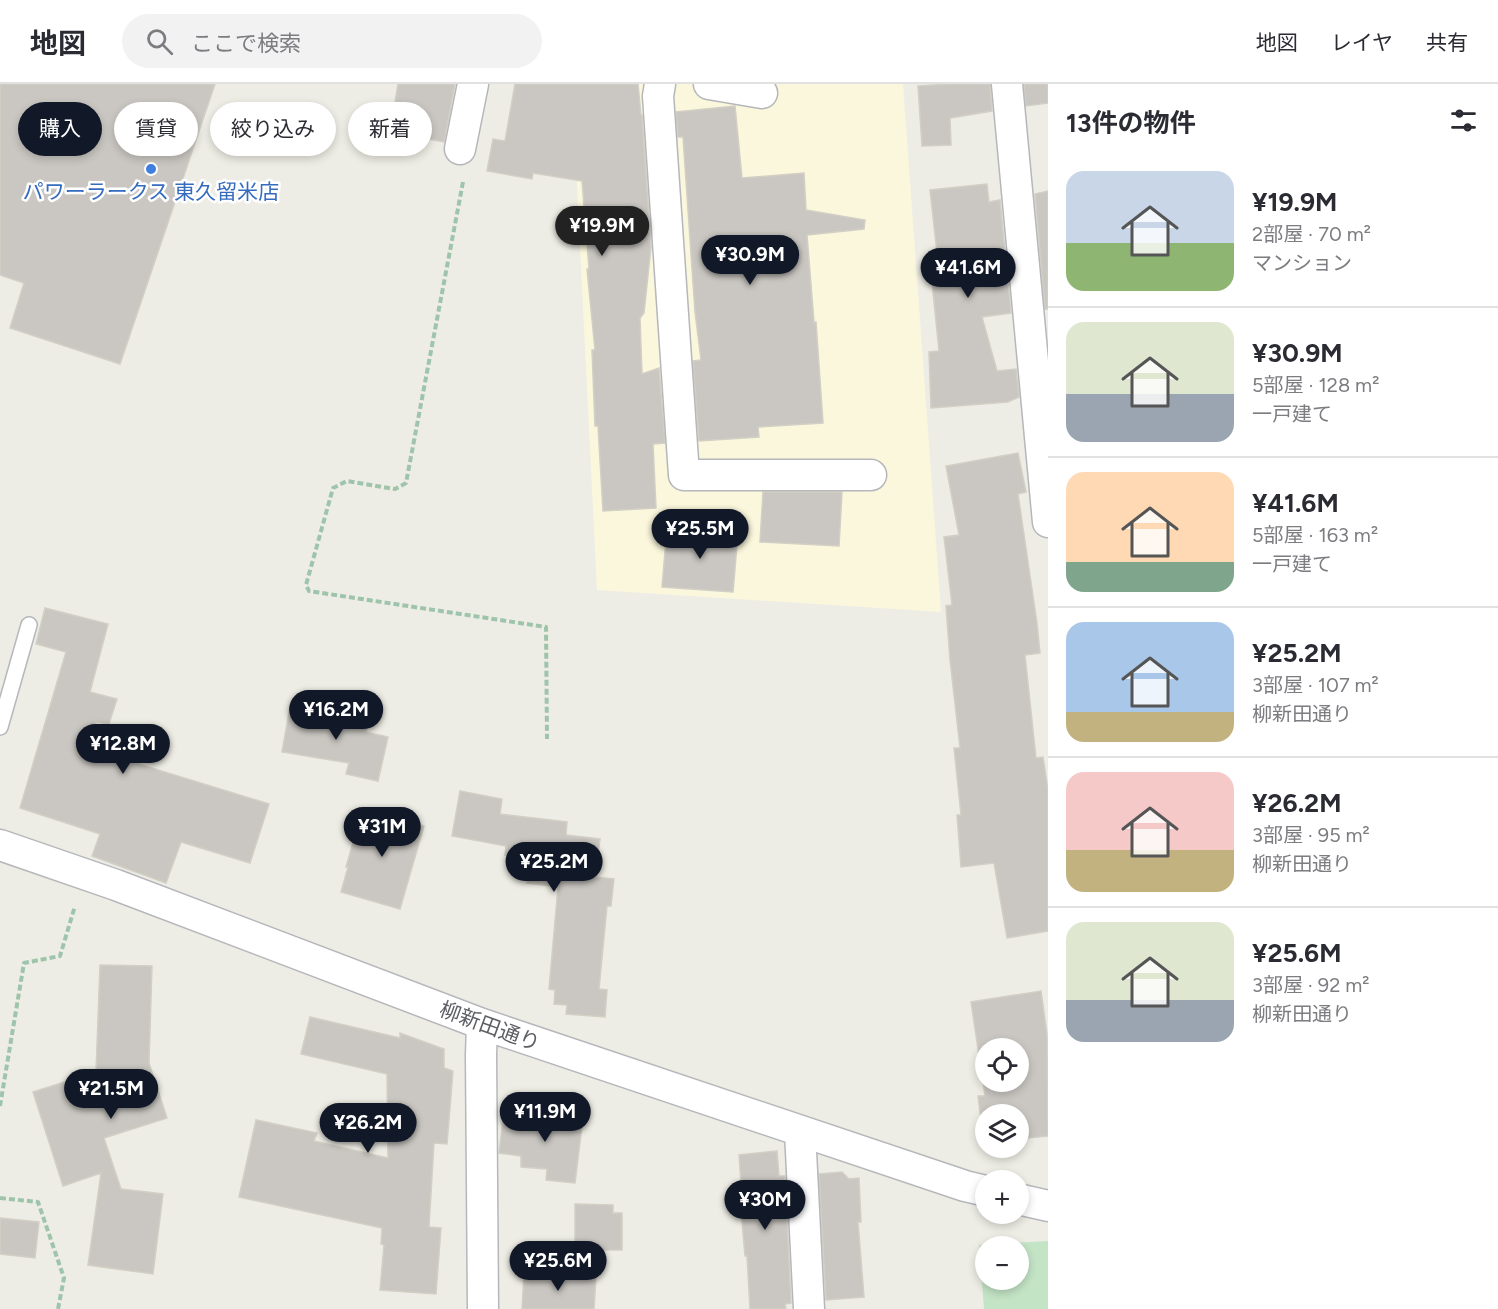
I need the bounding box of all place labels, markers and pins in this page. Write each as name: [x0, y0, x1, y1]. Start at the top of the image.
marker: パワーラークス 東久留米店: [144, 162, 158, 176]
place label: パワーラークス 東久留米店: [23, 179, 279, 204]
pin: ¥19.9M: [553, 206, 651, 257]
pin: ¥30.9M: [701, 235, 799, 286]
pin: ¥41.6M: [919, 248, 1017, 299]
pin: ¥25.5M: [651, 509, 749, 560]
pin: ¥16.2M: [287, 690, 385, 741]
pin: ¥12.8M: [74, 724, 172, 775]
pin: ¥31M: [346, 807, 418, 858]
pin: ¥25.2M: [505, 842, 603, 893]
pin: ¥21.5M: [62, 1069, 160, 1120]
pin: ¥11.9M: [496, 1092, 594, 1143]
pin: ¥26.2M: [319, 1103, 417, 1154]
pin: ¥30M: [729, 1180, 801, 1231]
pin: ¥25.6M: [509, 1241, 607, 1292]

